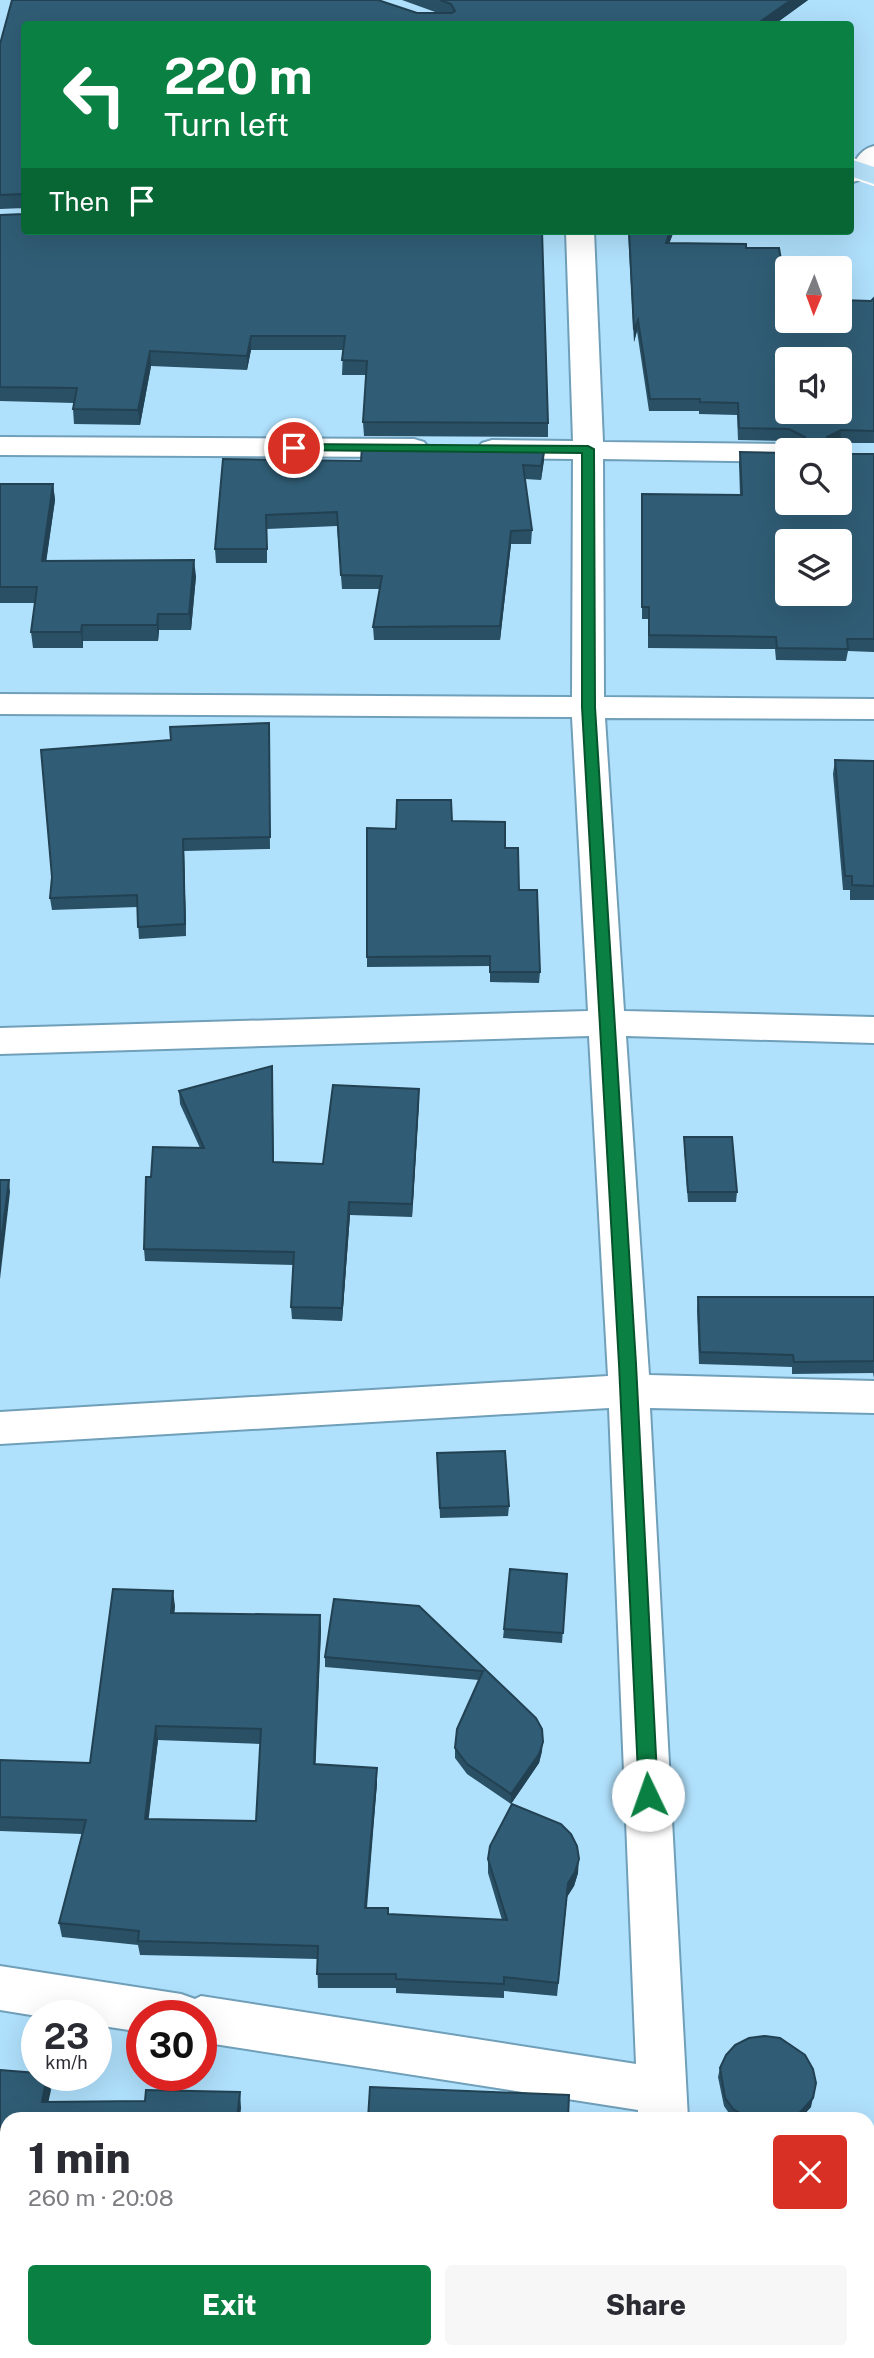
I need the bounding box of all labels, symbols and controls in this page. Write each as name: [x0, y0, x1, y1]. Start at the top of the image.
text: 220 m: [164, 47, 313, 105]
icon: left: [49, 49, 140, 140]
text: Turn left: [164, 106, 289, 143]
icon: arrive: [123, 182, 161, 220]
text: Then: [49, 186, 109, 217]
north arrow: [775, 256, 852, 332]
map controls: [775, 256, 852, 606]
button: sound: [775, 347, 852, 424]
pin: [264, 418, 324, 478]
icon: arrive: [275, 429, 313, 467]
button: search: [775, 438, 852, 515]
button: layers: [775, 529, 852, 606]
position arrow: [611, 1758, 685, 1832]
speed limit sign: 30: [126, 2000, 217, 2091]
text: 23: [44, 2016, 89, 2057]
text: km/h: [45, 2052, 88, 2073]
text: 1 min: [28, 2133, 131, 2182]
button: close: [773, 2135, 847, 2209]
text: 260 m · 20:08: [28, 2184, 174, 2211]
button: Exit: [28, 2265, 431, 2345]
button: Share: [445, 2265, 847, 2345]

